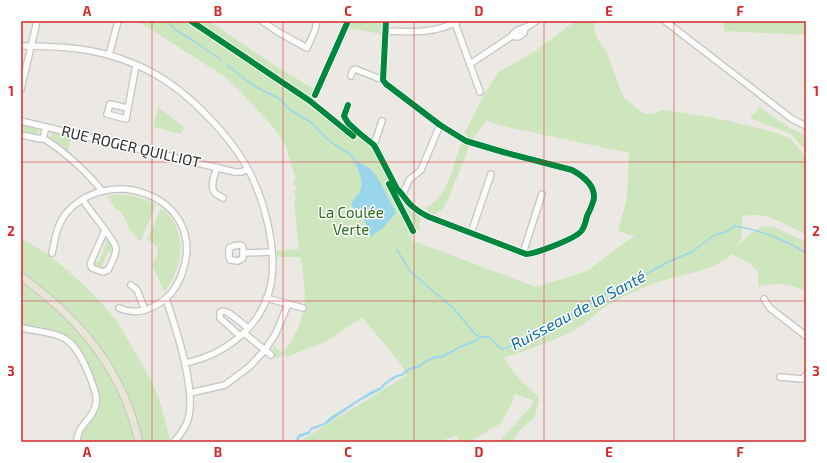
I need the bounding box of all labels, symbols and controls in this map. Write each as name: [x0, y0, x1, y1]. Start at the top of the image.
text: A: [83, 3, 92, 19]
text: B: [214, 3, 222, 19]
text: C: [344, 3, 352, 19]
text: D: [475, 3, 484, 19]
text: E: [605, 3, 613, 19]
text: F: [736, 3, 744, 19]
text: 1: [8, 83, 14, 99]
text: 1: [813, 83, 819, 99]
street label: RUE ROGER QUILLIOT: [60, 121, 203, 172]
park label: La Coulée Verte: [318, 203, 384, 238]
text: 2: [7, 223, 15, 239]
text: 2: [812, 223, 820, 239]
water label: Ruisseau de la Santé: [507, 266, 649, 353]
text: 3: [7, 363, 15, 379]
text: 3: [812, 363, 820, 379]
text: A: [83, 444, 92, 460]
text: B: [214, 444, 222, 460]
text: C: [344, 444, 352, 460]
text: D: [475, 444, 484, 460]
text: E: [605, 444, 613, 460]
text: F: [736, 444, 744, 460]

